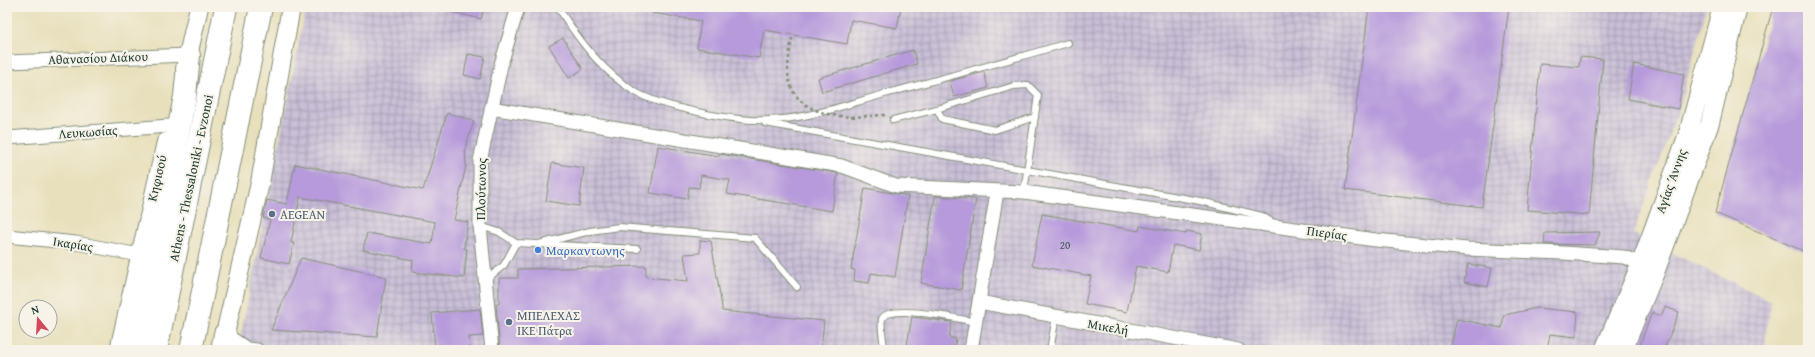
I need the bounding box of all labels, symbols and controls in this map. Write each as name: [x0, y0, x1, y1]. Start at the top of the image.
street label: Αθανασίου Διάκου: [48, 47, 149, 69]
street label: Athens - Thessaloniki - Evzonoi: [164, 92, 218, 263]
street label: Λευκωσίας: [58, 120, 119, 144]
street label: Αγίας Άννης: [1651, 146, 1692, 216]
street label: Κηφισού: [142, 153, 172, 203]
street label: Πλούτωνος: [471, 157, 491, 220]
place label: AEGEAN: [280, 205, 326, 224]
marker: AEGEAN: [267, 209, 277, 219]
street label: Πιερίας: [1306, 221, 1349, 245]
street label: Ικαρίας: [51, 231, 95, 257]
house number: 20: [1060, 237, 1070, 253]
place label: Μαρκαντωνης: [546, 241, 625, 260]
marker: Μαρκαντωνης: [533, 245, 543, 255]
north arrow: [18, 299, 58, 339]
text: N: [29, 301, 41, 318]
place label: ΜΠΕΛΕΧΑΣ ΙΚΕ Πάτρα: [517, 306, 580, 340]
street label: Μικελή: [1086, 314, 1130, 340]
marker: ΜΠΕΛΕΧΑΣ ΙΚΕ Πάτρα: [504, 317, 514, 327]

